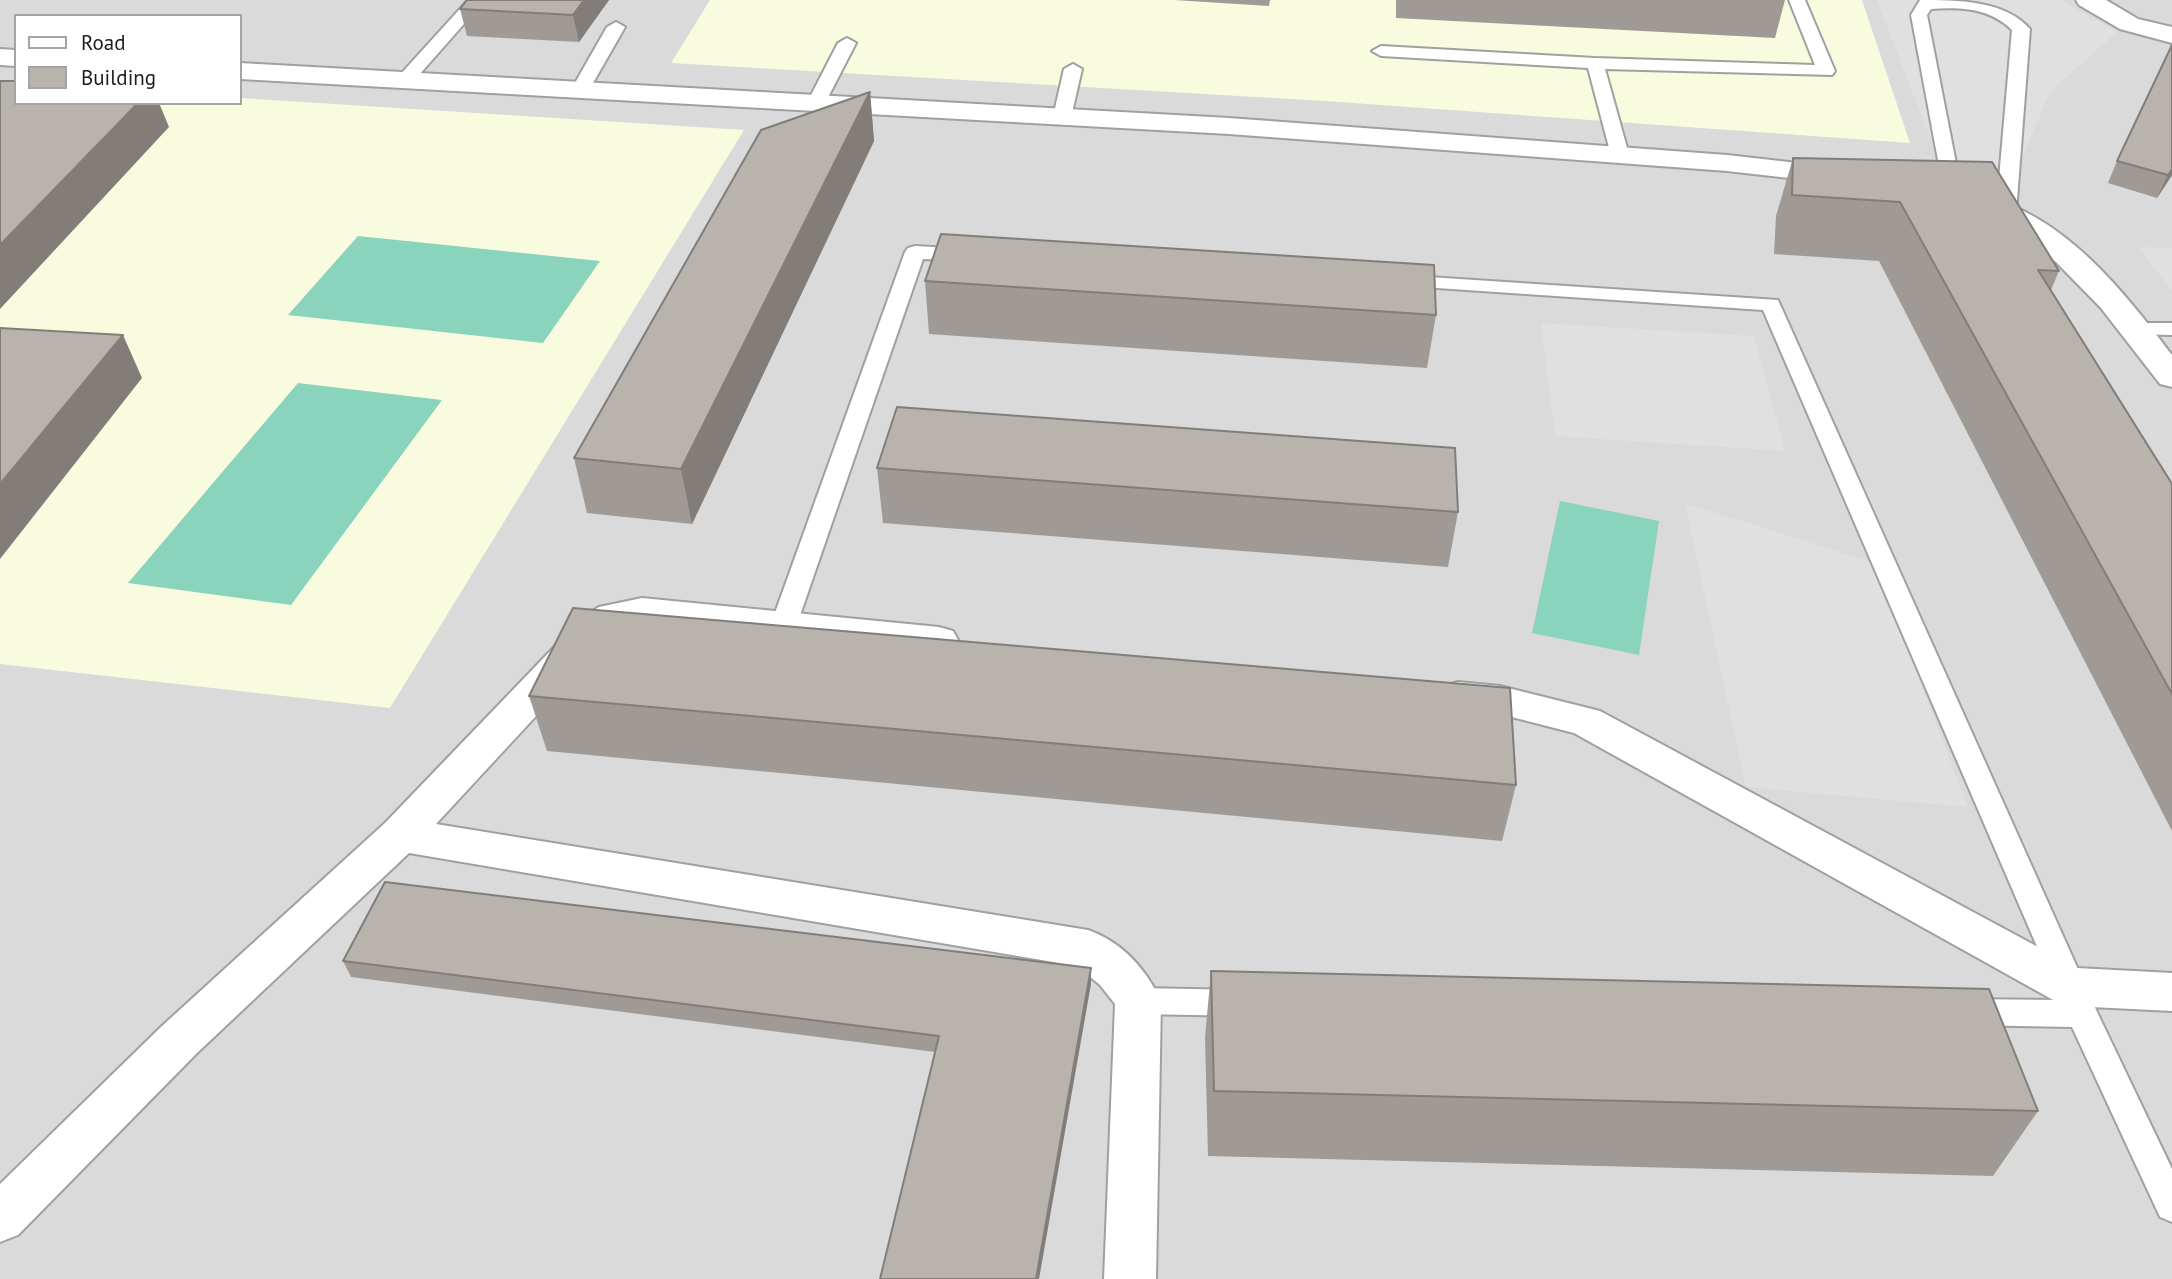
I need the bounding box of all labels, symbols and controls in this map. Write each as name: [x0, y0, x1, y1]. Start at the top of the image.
legend: [14, 14, 242, 105]
text: Road: [81, 29, 125, 56]
text: Building: [81, 64, 156, 91]

